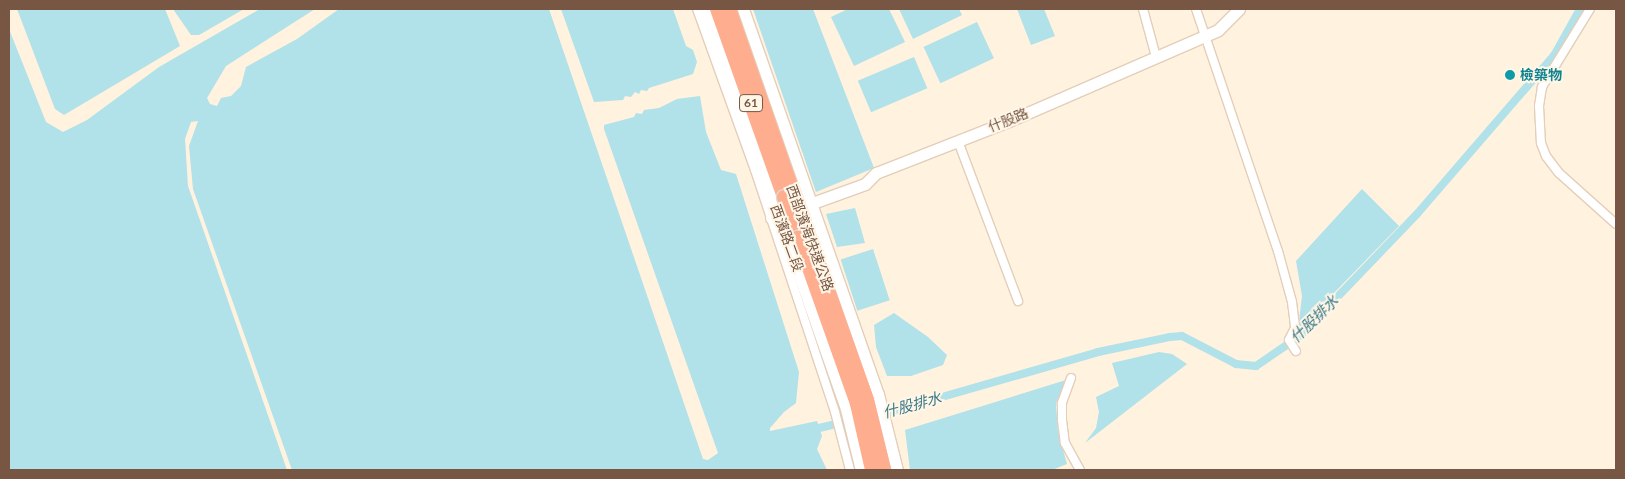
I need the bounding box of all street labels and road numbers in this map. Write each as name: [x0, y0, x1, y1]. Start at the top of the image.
road number: 61: [738, 94, 764, 112]
street label: 什股路: [985, 104, 1031, 136]
street label: 西部濱海快速公路: [783, 183, 837, 293]
street label: 西濱路二段: [767, 202, 807, 274]

